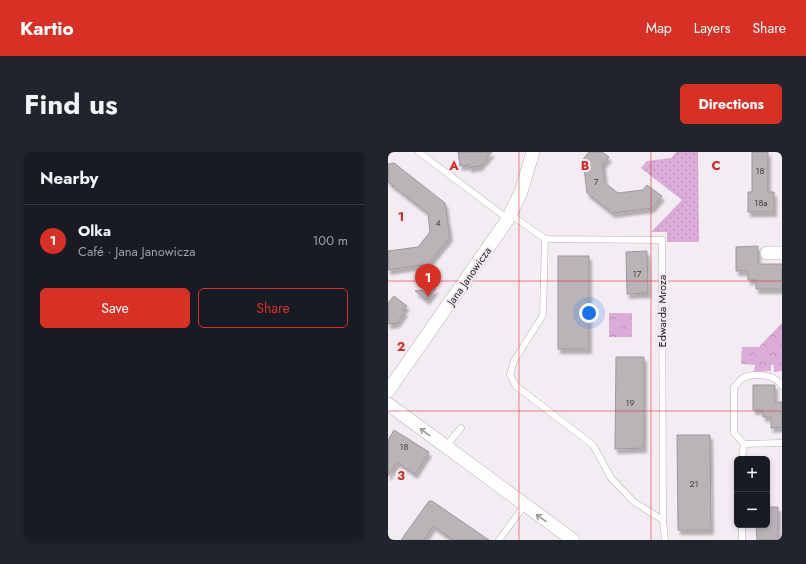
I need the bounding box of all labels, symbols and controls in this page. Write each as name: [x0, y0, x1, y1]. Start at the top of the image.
text: Kartio: [20, 15, 74, 42]
text: Map: [646, 18, 672, 38]
text: Layers: [694, 18, 730, 38]
text: Share: [752, 18, 786, 38]
text: Find us: [24, 84, 118, 125]
button: Directions: [680, 84, 782, 124]
text: A: [448, 156, 459, 175]
text: B: [581, 156, 590, 175]
text: C: [711, 156, 721, 175]
house number: 18: [756, 164, 765, 177]
text: Nearby: [40, 166, 98, 190]
house number: 7: [594, 175, 599, 188]
house number: 18a: [754, 196, 768, 209]
text: 1: [398, 207, 404, 226]
house number: 4: [435, 216, 441, 229]
text: Olka: [78, 220, 111, 242]
text: 1: [50, 231, 56, 250]
text: 100 m: [313, 231, 348, 250]
text: Café · Jana Janowicza: [78, 242, 195, 261]
street label: Jana Janowicza: [442, 244, 495, 310]
pin: 1: [415, 264, 441, 297]
house number: 17: [633, 267, 642, 280]
street label: Edwarda Mroza: [654, 275, 670, 347]
button: Save: [40, 288, 190, 328]
button: Share: [198, 288, 348, 328]
your location: [579, 303, 599, 323]
text: 2: [397, 337, 405, 356]
house number: 19: [625, 396, 635, 409]
one-way arrow: [420, 428, 431, 436]
house number: 18: [400, 440, 409, 453]
map controls: [734, 456, 770, 528]
button: +: [734, 456, 770, 492]
text: 3: [397, 466, 405, 485]
house number: 21: [689, 477, 699, 490]
button: −: [734, 492, 770, 528]
one-way arrow: [536, 514, 547, 522]

